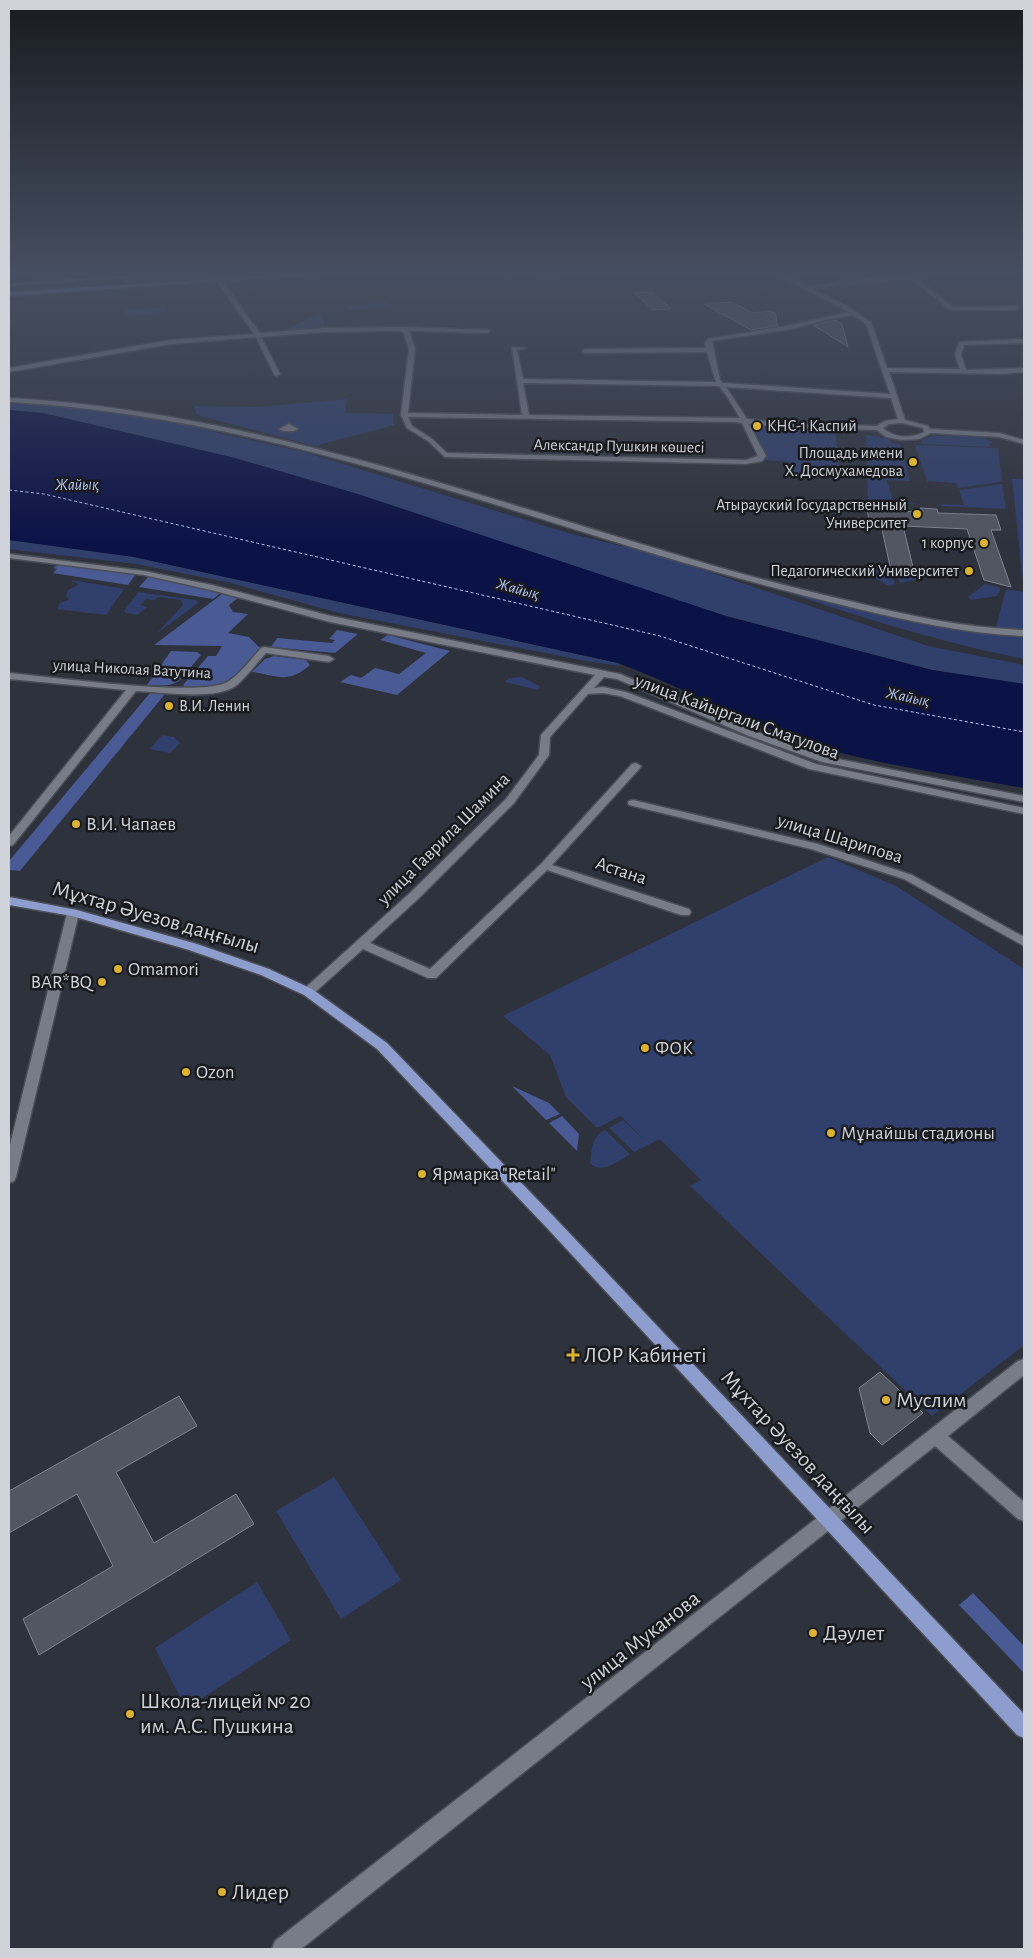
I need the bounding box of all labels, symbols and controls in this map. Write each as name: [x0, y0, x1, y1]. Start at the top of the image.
place label: КНС-1 Каспий: [767, 418, 857, 434]
marker: КНС-1 Каспий: [751, 420, 763, 432]
street label: Александр Пушкин көшесі: [533, 437, 705, 456]
place label: Площадь имени Х. Досмухамедова: [785, 445, 903, 480]
marker: Площадь имени Х. Досмухамедова: [907, 456, 919, 468]
water label: Жайық: [55, 477, 99, 493]
place label: Атырауский Государственный Университет: [716, 497, 907, 531]
marker: Атырауский Государственный Университет: [911, 508, 923, 520]
place label: 1 корпус: [922, 535, 974, 552]
marker: 1 корпус: [978, 537, 990, 549]
place label: Педагогический Университет: [770, 563, 959, 579]
marker: Педагогический Университет: [963, 565, 975, 577]
water label: Жайық: [495, 576, 541, 602]
street label: улица Николая Ватутина: [51, 657, 211, 682]
street label: улица Кайыргали Смагулова: [631, 671, 842, 763]
water label: Жайық: [885, 685, 931, 709]
place label: В.И. Ленин: [179, 698, 250, 714]
marker: В.И. Ленин: [163, 700, 175, 712]
street label: улица Гаврила Шамина: [373, 769, 514, 910]
street label: улица Шарипова: [774, 811, 905, 867]
place label: В.И. Чапаев: [86, 815, 176, 834]
marker: В.И. Чапаев: [70, 818, 82, 830]
street label: Астана: [593, 854, 649, 888]
street label: Мұхтар Әуезов даңғылы: [50, 877, 262, 957]
place label: Omamori: [128, 960, 199, 979]
marker: Omamori: [112, 963, 124, 975]
place label: BAR*BQ: [31, 973, 94, 992]
marker: BAR*BQ: [96, 976, 108, 988]
place label: ФОК: [655, 1039, 693, 1058]
marker: ФОК: [639, 1042, 651, 1054]
place label: Ozon: [196, 1063, 235, 1082]
marker: Ozon: [180, 1066, 192, 1078]
place label: Мұнайшы стадионы: [841, 1124, 995, 1143]
marker: Мұнайшы стадионы: [825, 1127, 837, 1139]
place label: Ярмарка "Retail": [432, 1165, 556, 1184]
marker: Ярмарка "Retail": [416, 1168, 428, 1180]
place label: ЛОР Кабинетi: [584, 1344, 707, 1366]
marker: ЛОР Кабинетi: [566, 1348, 580, 1362]
street label: Мұхтар Әуезов даңғылы: [717, 1366, 879, 1538]
place label: Муслим: [896, 1389, 967, 1411]
marker: Муслим: [880, 1394, 892, 1406]
street label: улица Муканова: [575, 1587, 704, 1694]
place label: Дәулет: [823, 1622, 885, 1644]
marker: Дәулет: [807, 1627, 819, 1639]
place label: Школа-лицей № 20 им. А.С. Пушкина: [140, 1690, 311, 1737]
marker: Школа-лицей № 20 им. А.С. Пушкина: [124, 1708, 136, 1720]
place label: Лидер: [232, 1881, 289, 1903]
marker: Лидер: [216, 1886, 228, 1898]

